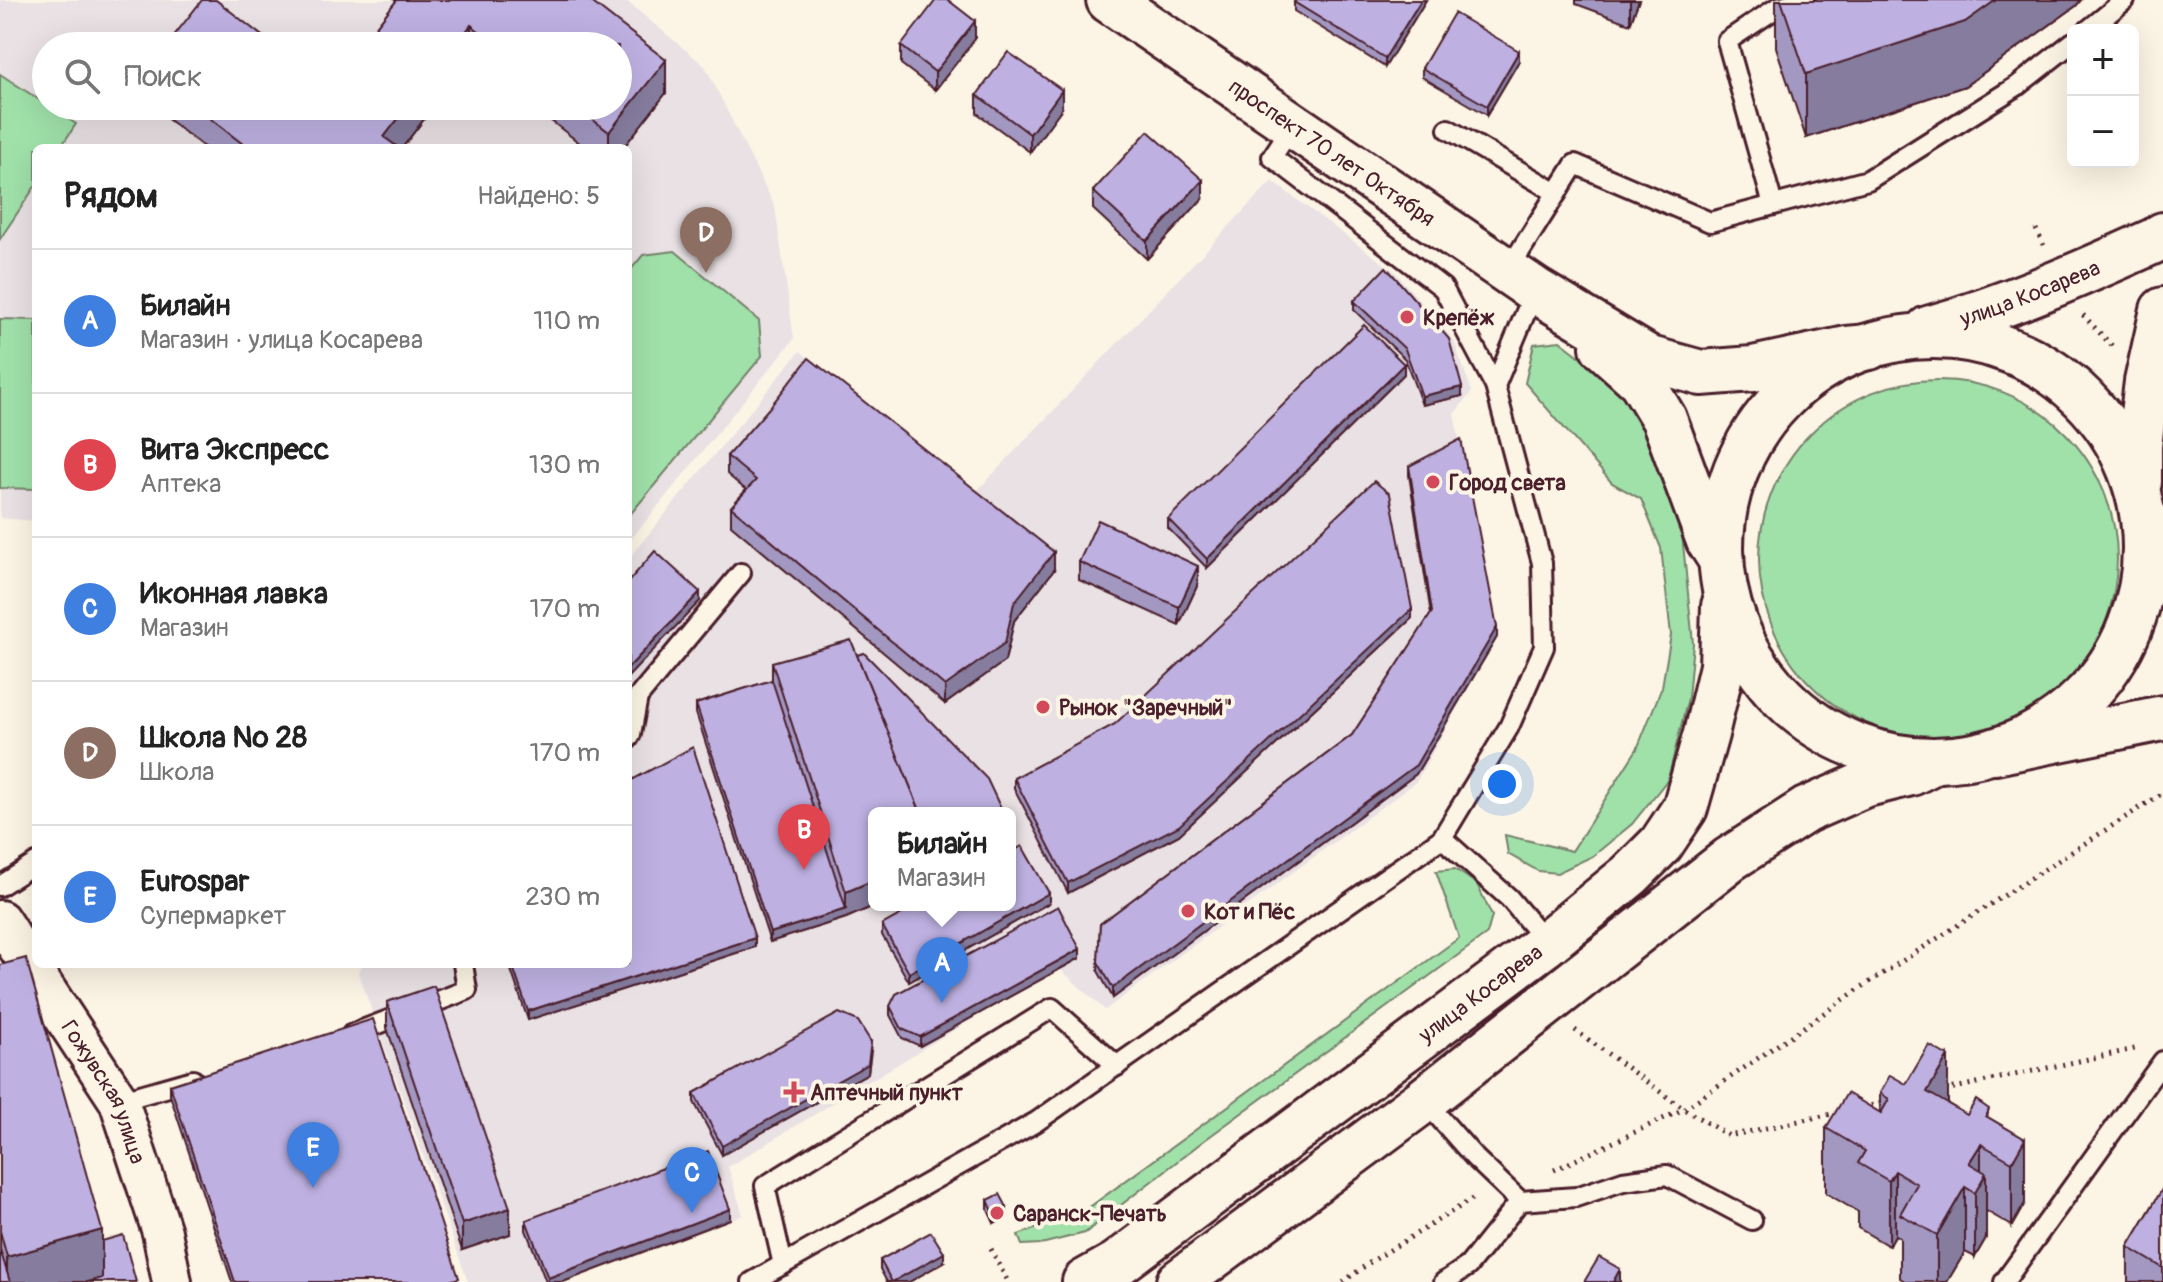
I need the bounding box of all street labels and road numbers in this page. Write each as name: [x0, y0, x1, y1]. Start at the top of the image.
street label: проспект 70 лет Октября: [1223, 73, 1440, 233]
street label: улица Косарева: [1956, 254, 2104, 334]
street label: улица Косарева: [1412, 938, 1548, 1050]
street label: Гожувская улица: [55, 1015, 152, 1168]

